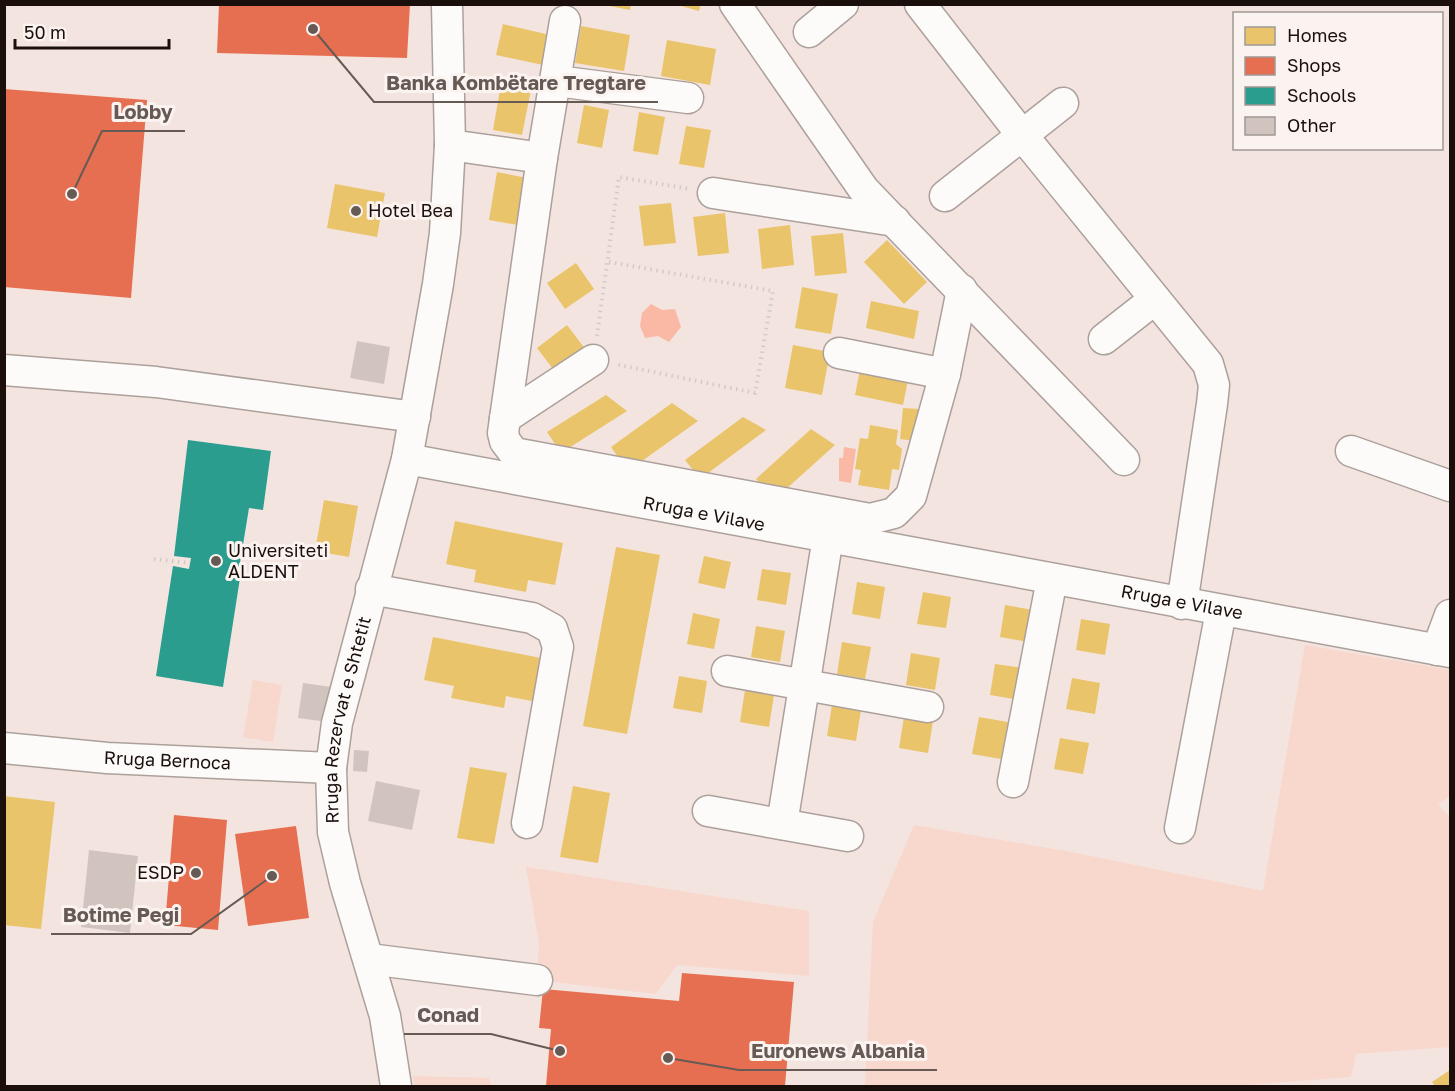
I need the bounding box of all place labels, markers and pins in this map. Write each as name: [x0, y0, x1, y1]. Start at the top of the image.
callout: Banka Kombëtare Tregtare: [374, 64, 658, 102]
callout: Lobby: [102, 93, 185, 131]
place label: Hotel Bea: [368, 199, 453, 221]
marker: Hotel Bea: [349, 204, 363, 218]
place label: Universiteti ALDENT: [228, 539, 328, 582]
marker: Universiteti ALDENT: [209, 554, 223, 568]
place label: ESDP: [137, 861, 184, 883]
marker: ESDP: [189, 866, 203, 880]
callout: Botime Pegi: [51, 896, 191, 934]
callout: Conad: [404, 996, 491, 1034]
callout: Euronews Albania: [739, 1032, 937, 1070]

